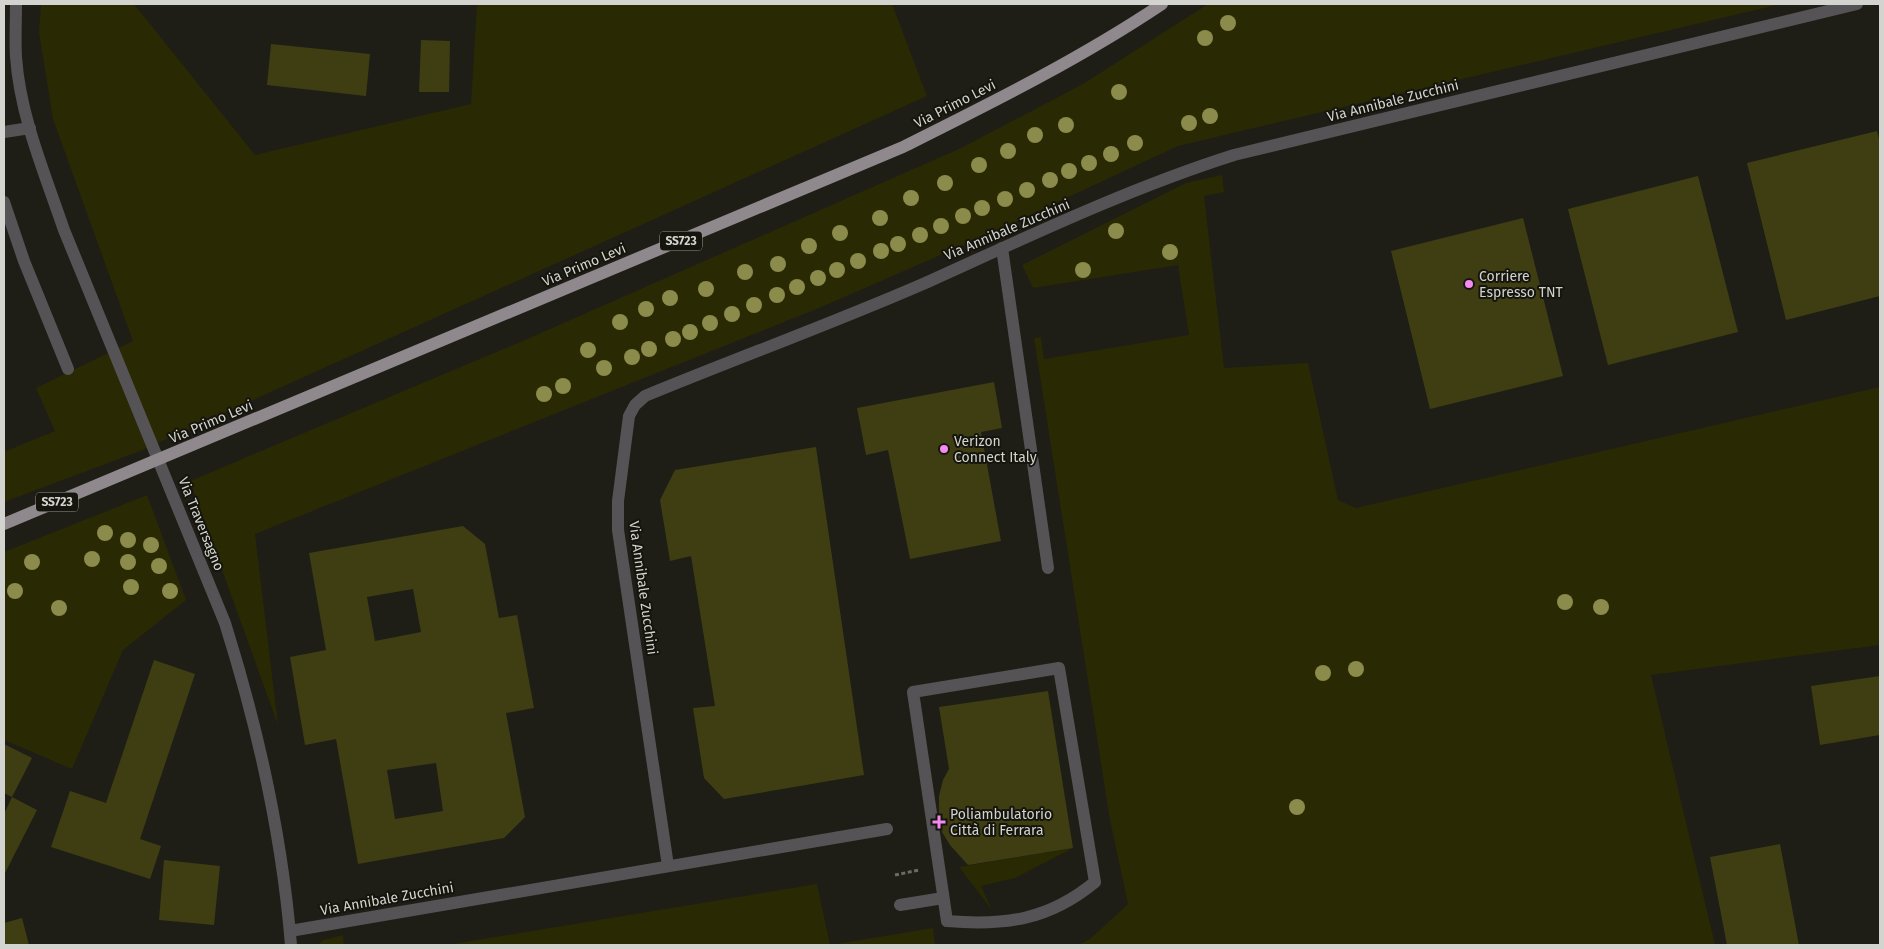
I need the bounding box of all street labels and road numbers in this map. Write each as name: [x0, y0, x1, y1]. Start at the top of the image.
street label: Via Primo Levi: [911, 76, 999, 132]
street label: Via Annibale Zucchini: [1325, 76, 1461, 126]
street label: Via Annibale Zucchini: [942, 196, 1072, 264]
road number: SS723: [660, 232, 702, 250]
street label: Via Primo Levi: [540, 240, 628, 290]
street label: Via Primo Levi: [167, 397, 255, 447]
street label: Via Traversagno: [175, 475, 227, 573]
road number: SS723: [36, 492, 78, 512]
street label: Via Annibale Zucchini: [625, 520, 661, 656]
street label: Via Annibale Zucchini: [319, 879, 455, 919]

